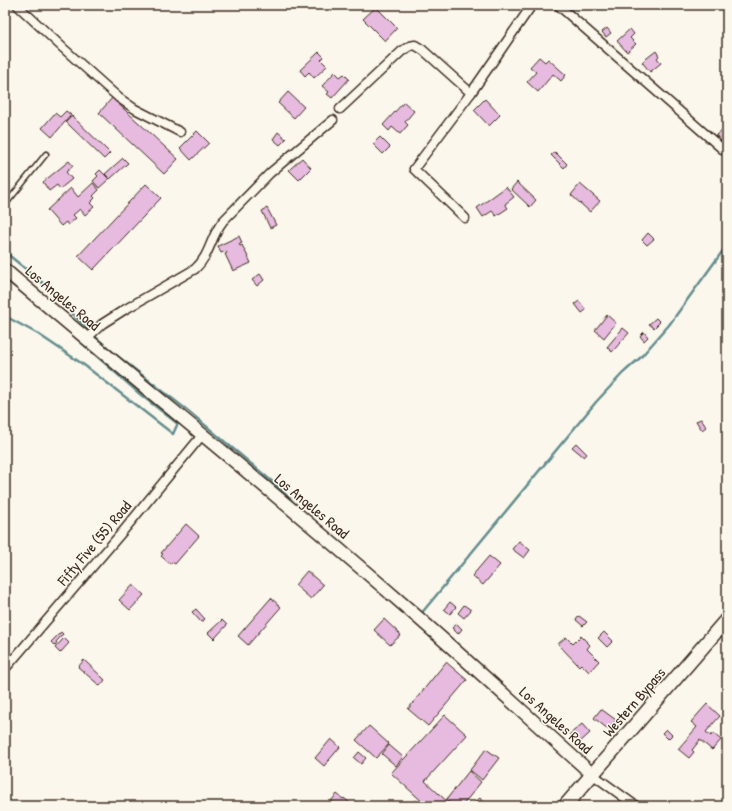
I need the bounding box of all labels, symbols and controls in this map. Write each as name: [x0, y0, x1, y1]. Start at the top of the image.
street label: Los Angeles Road: [21, 261, 105, 336]
street label: Los Angeles Road: [270, 469, 354, 544]
street label: Fifty Five (55) Road: [52, 496, 136, 591]
street label: Western Bypass: [598, 663, 670, 741]
street label: Los Angeles Road: [515, 682, 597, 758]

